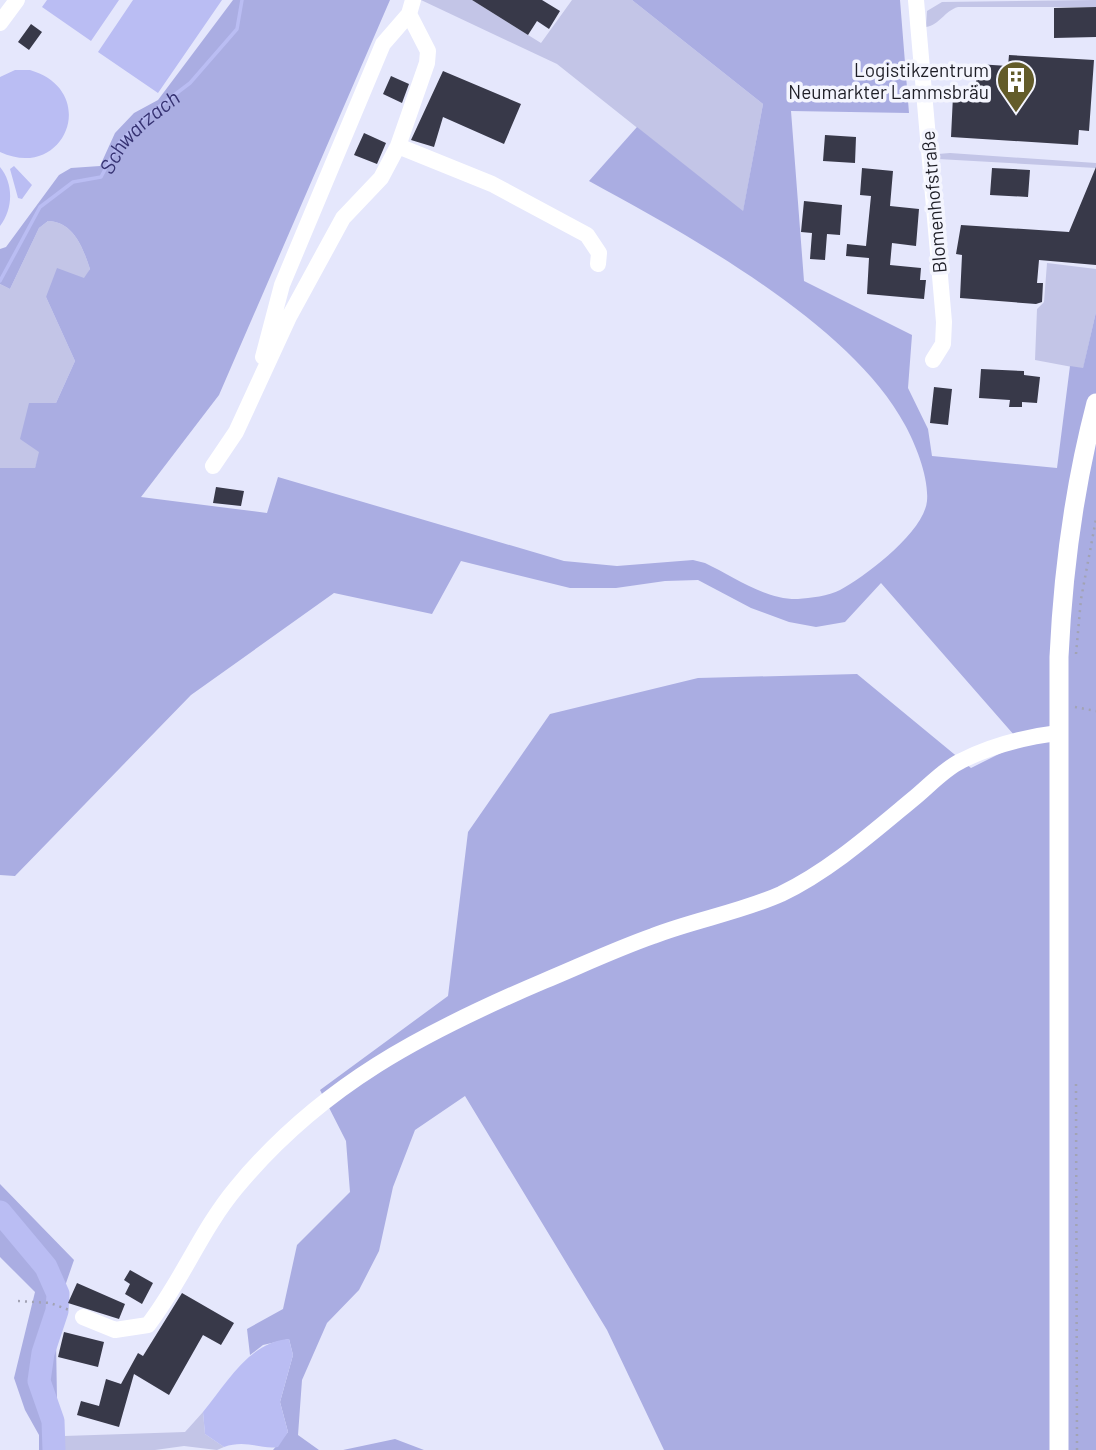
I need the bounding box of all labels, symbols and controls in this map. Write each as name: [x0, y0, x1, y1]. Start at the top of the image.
place label: Logistikzentrum Neumarkter Lammsbräu: [788, 58, 989, 103]
building icon: Logistikzentrum Neumarkter Lammsbräu: [995, 59, 1037, 114]
water label: Schwarzach: [93, 84, 184, 177]
street label: Blomenhofstraße: [915, 130, 951, 274]

